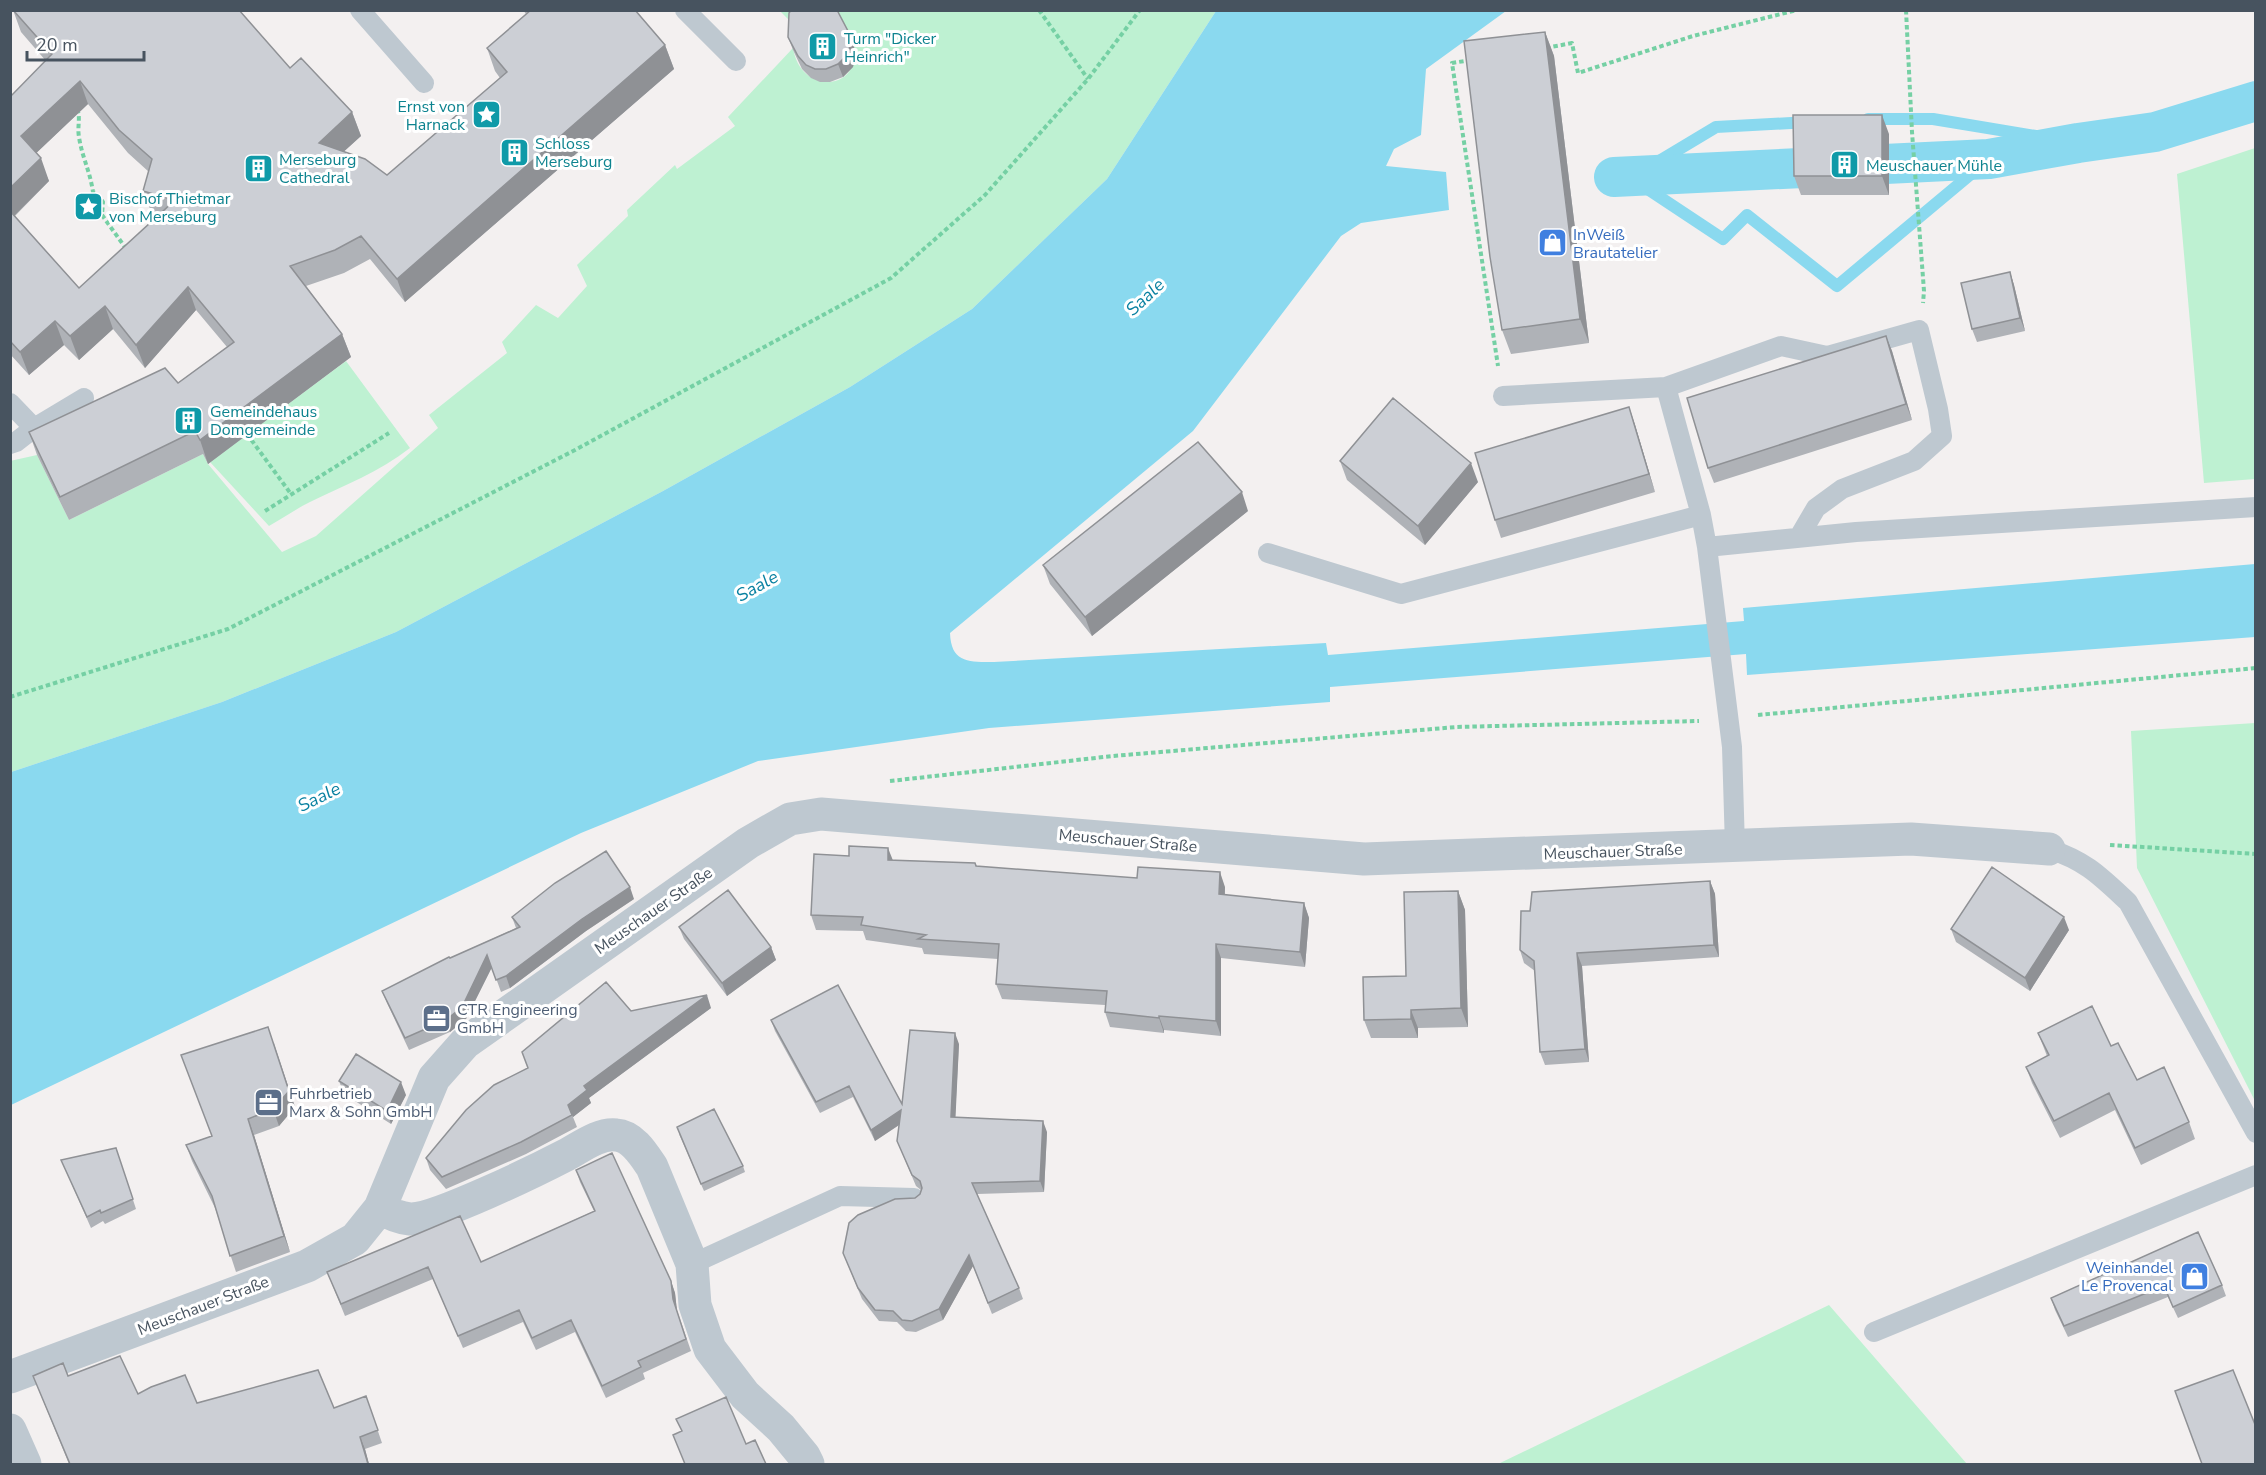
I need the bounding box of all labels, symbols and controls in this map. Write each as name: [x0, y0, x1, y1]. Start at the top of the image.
scale bar: [27, 24, 144, 62]
place label: Turm "Dicker Heinrich": [844, 28, 937, 68]
building icon: Turm "Dicker Heinrich": [807, 31, 839, 63]
text: 20 m: [36, 33, 78, 57]
place label: Ernst von Harnack: [397, 96, 466, 136]
place icon: Ernst von Harnack: [470, 99, 502, 131]
place label: Schloss Merseburg: [535, 133, 612, 173]
building icon: Schloss Merseburg: [498, 136, 530, 168]
place label: Merseburg Cathedral: [279, 149, 356, 189]
building icon: Meuschauer Mühle: [1829, 149, 1861, 181]
building icon: Merseburg Cathedral: [242, 152, 274, 184]
place label: Meuschauer Mühle: [1866, 155, 2002, 177]
place label: Bischof Thietmar von Merseburg: [109, 188, 231, 228]
place icon: Bischof Thietmar von Merseburg: [72, 191, 104, 223]
place label: InWeiß Brautatelier: [1573, 224, 1658, 264]
shop icon: InWeiß Brautatelier: [1536, 227, 1568, 259]
water label: Saale: [1120, 273, 1170, 321]
place label: Gemeindehaus Domgemeinde: [210, 401, 317, 441]
building icon: Gemeindehaus Domgemeinde: [173, 404, 205, 436]
water label: Saale: [732, 564, 783, 607]
water label: Saale: [294, 776, 345, 818]
street label: Meuschauer Straße: [1058, 824, 1198, 858]
street label: Meuschauer Straße: [1543, 839, 1683, 865]
street label: Meuschauer Straße: [590, 862, 717, 960]
place label: CTR Engineering GmbH: [457, 999, 578, 1039]
office icon: CTR Engineering GmbH: [420, 1002, 452, 1034]
place label: Fuhrbetrieb Marx & Sohn GmbH: [289, 1083, 433, 1123]
office icon: Fuhrbetrieb Marx & Sohn GmbH: [252, 1086, 284, 1118]
place label: Weinhandel Le Provencal: [2081, 1257, 2173, 1297]
shop icon: Weinhandel Le Provencal: [2178, 1260, 2210, 1292]
street label: Meuschauer Straße: [135, 1271, 272, 1341]

